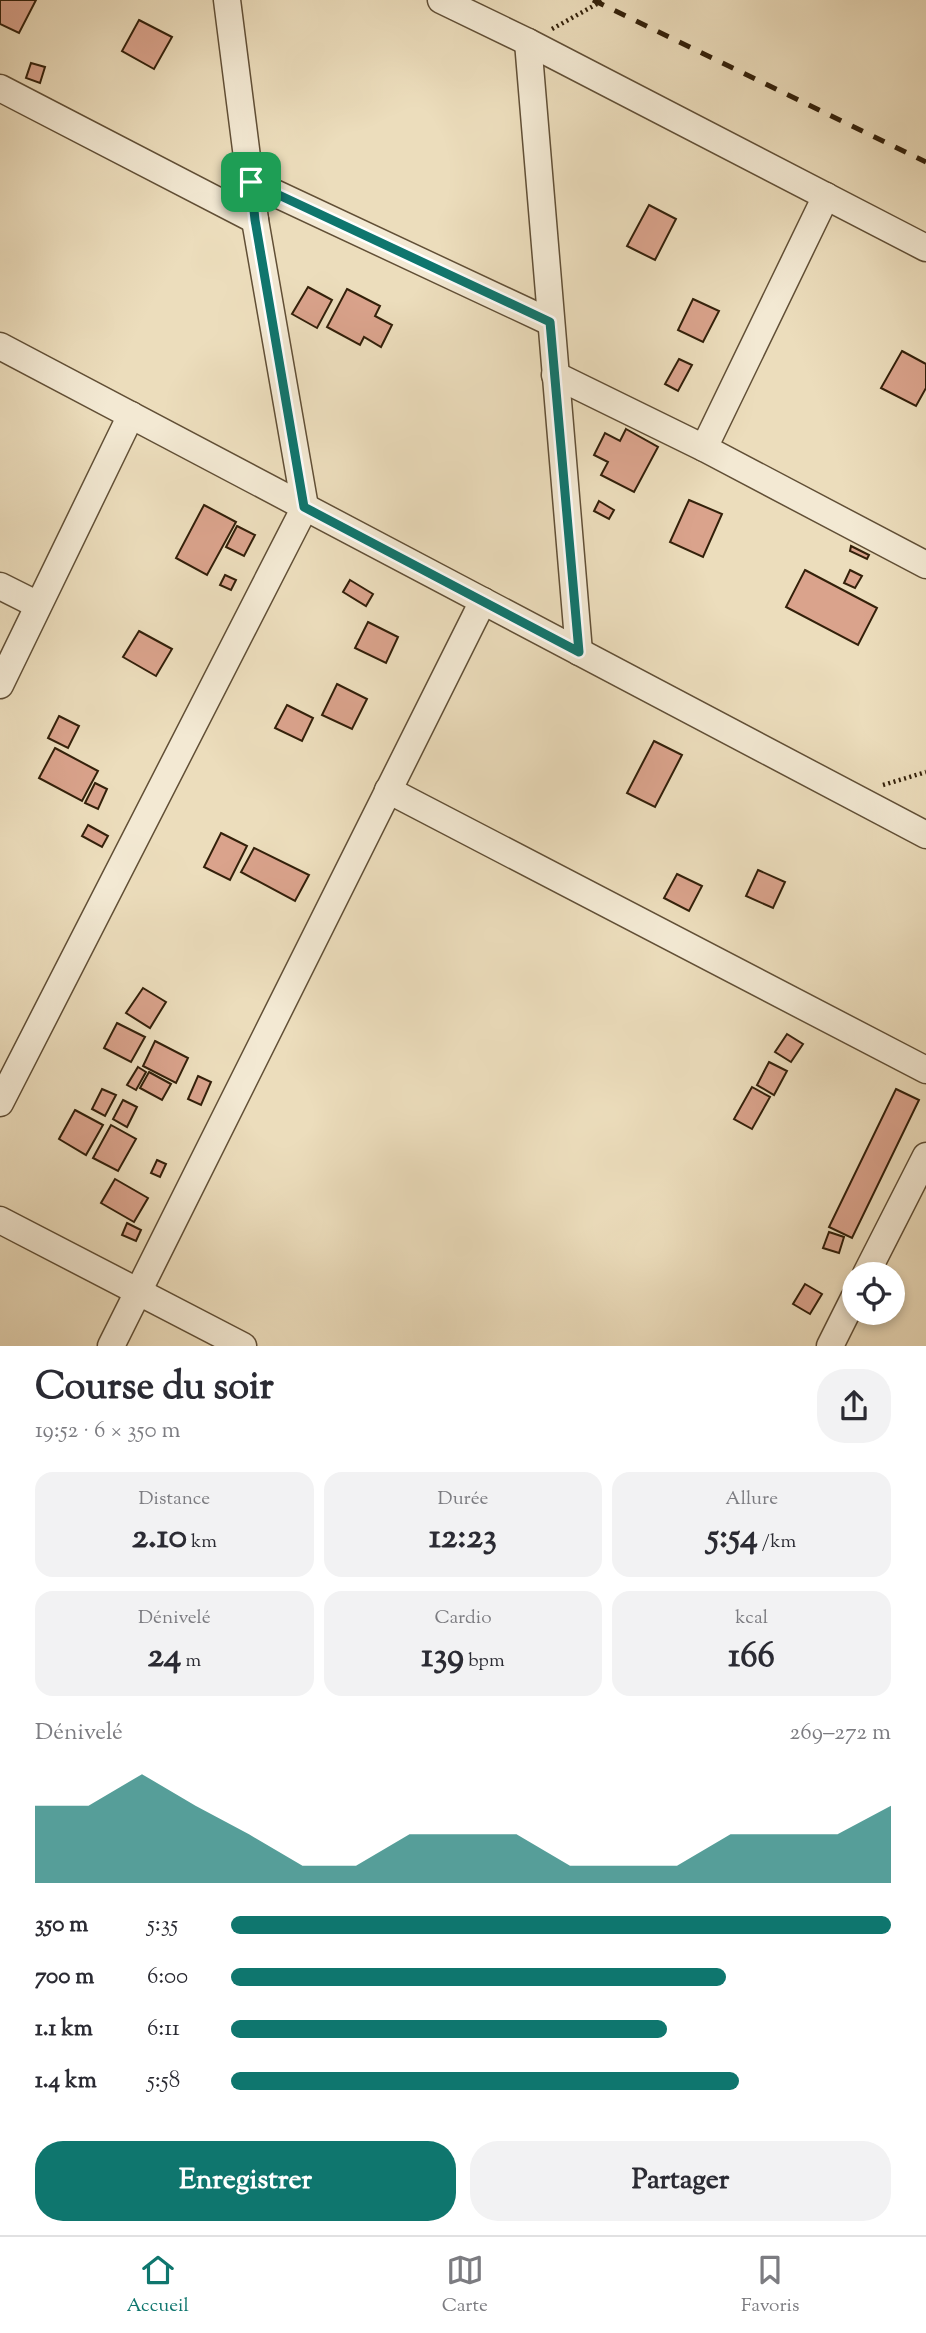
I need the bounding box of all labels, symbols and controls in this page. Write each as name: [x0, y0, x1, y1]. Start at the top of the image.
pin: [221, 152, 281, 212]
icon: arrive: [232, 163, 270, 201]
map controls: [842, 1262, 905, 1325]
button: locate: [842, 1262, 905, 1325]
text: Course du soir: [35, 1362, 274, 1416]
button: share: [817, 1369, 891, 1443]
text: 19:52 · 6 × 350 m: [35, 1415, 181, 1448]
text: Distance: [139, 1486, 210, 1513]
text: Durée: [438, 1486, 488, 1513]
text: Allure: [725, 1486, 778, 1513]
text: 2.10: [132, 1513, 187, 1564]
text: 12:23: [429, 1513, 497, 1564]
text: 5:54: [707, 1513, 758, 1564]
text: km: [187, 1529, 217, 1556]
text: /km: [758, 1529, 796, 1556]
text: Dénivelé: [138, 1605, 211, 1632]
text: Cardio: [434, 1605, 492, 1632]
text: kcal: [735, 1605, 768, 1632]
text: 24: [147, 1632, 181, 1683]
text: 139: [421, 1632, 464, 1683]
text: 166: [728, 1632, 775, 1683]
text: m: [181, 1648, 201, 1675]
text: bpm: [464, 1648, 505, 1675]
text: Dénivelé: [35, 1717, 123, 1750]
text: 269–272 m: [790, 1717, 891, 1750]
text: 350 m: [35, 1909, 88, 1942]
text: 5:35: [147, 1909, 178, 1942]
text: 700 m: [35, 1961, 94, 1994]
text: 6:00: [147, 1961, 188, 1994]
text: 1.1 km: [35, 2013, 93, 2046]
text: 6:11: [147, 2013, 180, 2046]
text: 1.4 km: [35, 2065, 97, 2098]
text: 5:58: [147, 2065, 180, 2098]
button: Enregistrer: [35, 2141, 456, 2221]
button: Partager: [470, 2141, 891, 2221]
tab: Accueil: [127, 2251, 189, 2320]
tab: Carte: [442, 2251, 488, 2320]
tab: Favoris: [741, 2251, 799, 2320]

